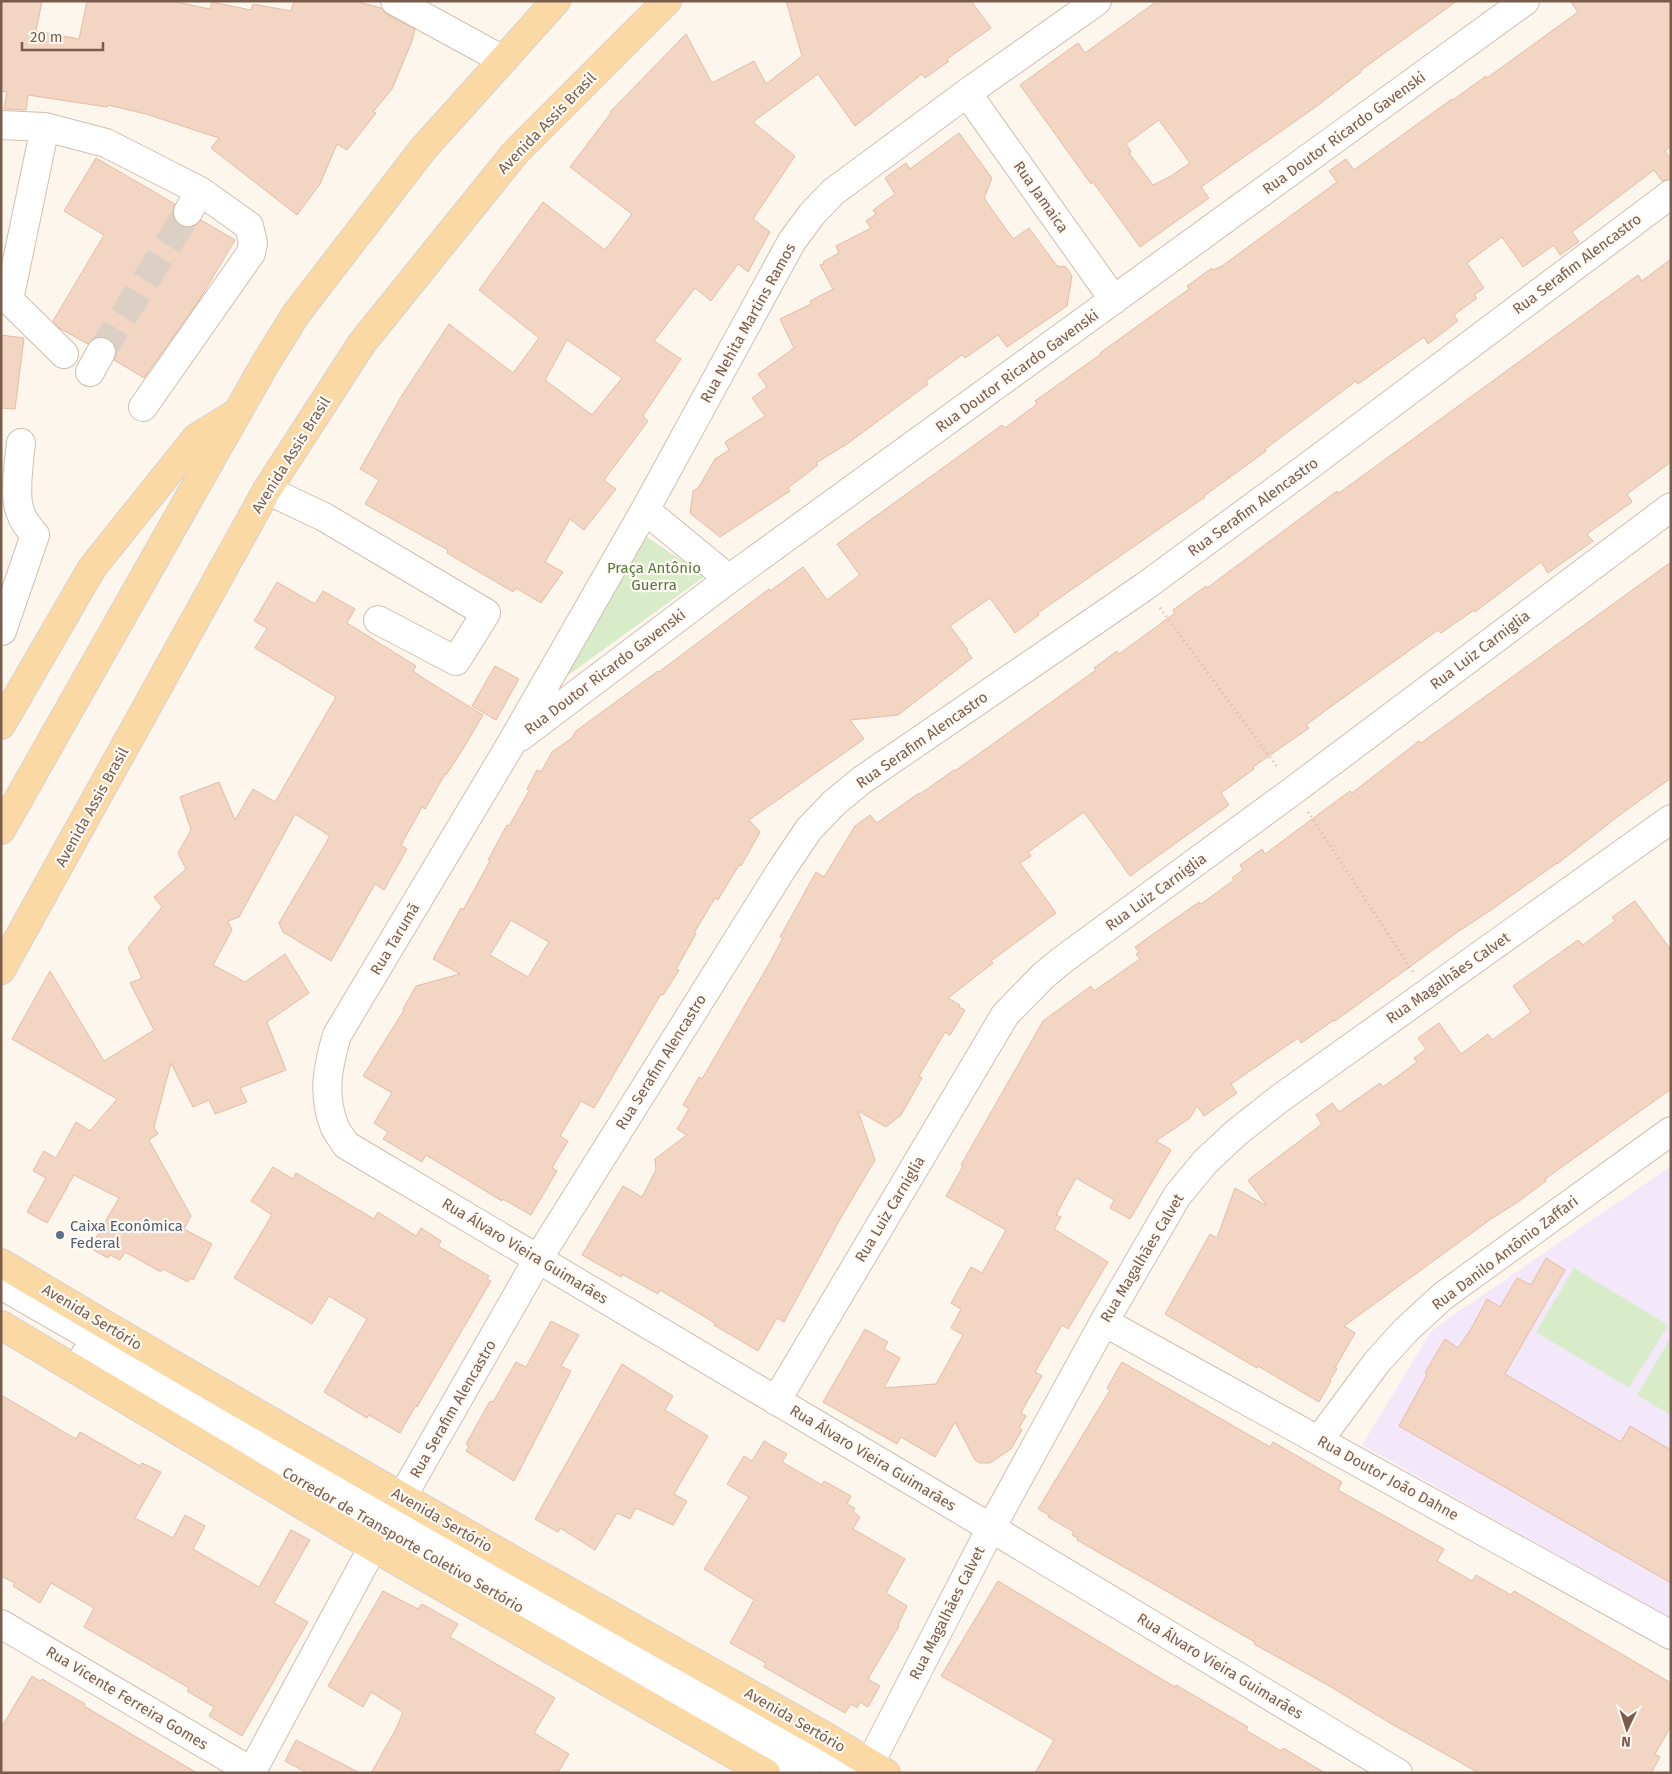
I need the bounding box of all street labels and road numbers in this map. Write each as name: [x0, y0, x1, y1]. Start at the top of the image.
street label: Avenida Assis Brasil: [494, 68, 600, 177]
street label: Rua Doutor Ricardo Gavenski: [1259, 68, 1429, 198]
street label: Rua Jamaica: [1010, 158, 1072, 236]
street label: Rua Serafim Alencastro: [1509, 210, 1645, 318]
street label: Rua Nehita Martins Ramos: [697, 240, 799, 406]
street label: Rua Doutor Ricardo Gavenski: [932, 306, 1102, 436]
street label: Avenida Assis Brasil: [248, 393, 334, 517]
street label: Rua Serafim Alencastro: [1184, 454, 1322, 560]
street label: Rua Doutor Ricardo Gavenski: [521, 606, 689, 738]
street label: Rua Luiz Carniglia: [1426, 607, 1534, 693]
street label: Rua Serafim Alencastro: [853, 688, 991, 792]
street label: Avenida Assis Brasil: [52, 744, 133, 870]
street label: Rua Luiz Carniglia: [1102, 849, 1210, 935]
street label: Rua Tarumã: [367, 900, 423, 978]
street label: Rua Magalhães Calvet: [1383, 928, 1514, 1028]
street label: Rua Serafim Alencastro: [612, 991, 710, 1133]
street label: Rua Luiz Carniglia: [851, 1153, 929, 1265]
street label: Rua Magalhães Calvet: [1096, 1190, 1188, 1326]
street label: Rua Danilo Antônio Zaffari: [1428, 1192, 1582, 1314]
street label: Rua Álvaro Vieira Guimarães: [439, 1194, 611, 1308]
street label: Avenida Sertório: [39, 1280, 145, 1354]
street label: Rua Serafim Alencastro: [406, 1337, 500, 1481]
street label: Rua Álvaro Vieira Guimarães: [787, 1401, 959, 1515]
street label: Rua Doutor João Dahne: [1314, 1432, 1462, 1524]
street label: Corredor de Transporte Coletivo Sertório: [279, 1463, 527, 1617]
street label: Avenida Sertório: [389, 1484, 495, 1556]
street label: Rua Magalhães Calvet: [906, 1543, 989, 1683]
street label: Rua Álvaro Vieira Guimarães: [1134, 1609, 1306, 1723]
street label: Rua Vicente Ferreira Gomes: [43, 1642, 211, 1754]
street label: Avenida Sertório: [742, 1684, 848, 1756]

